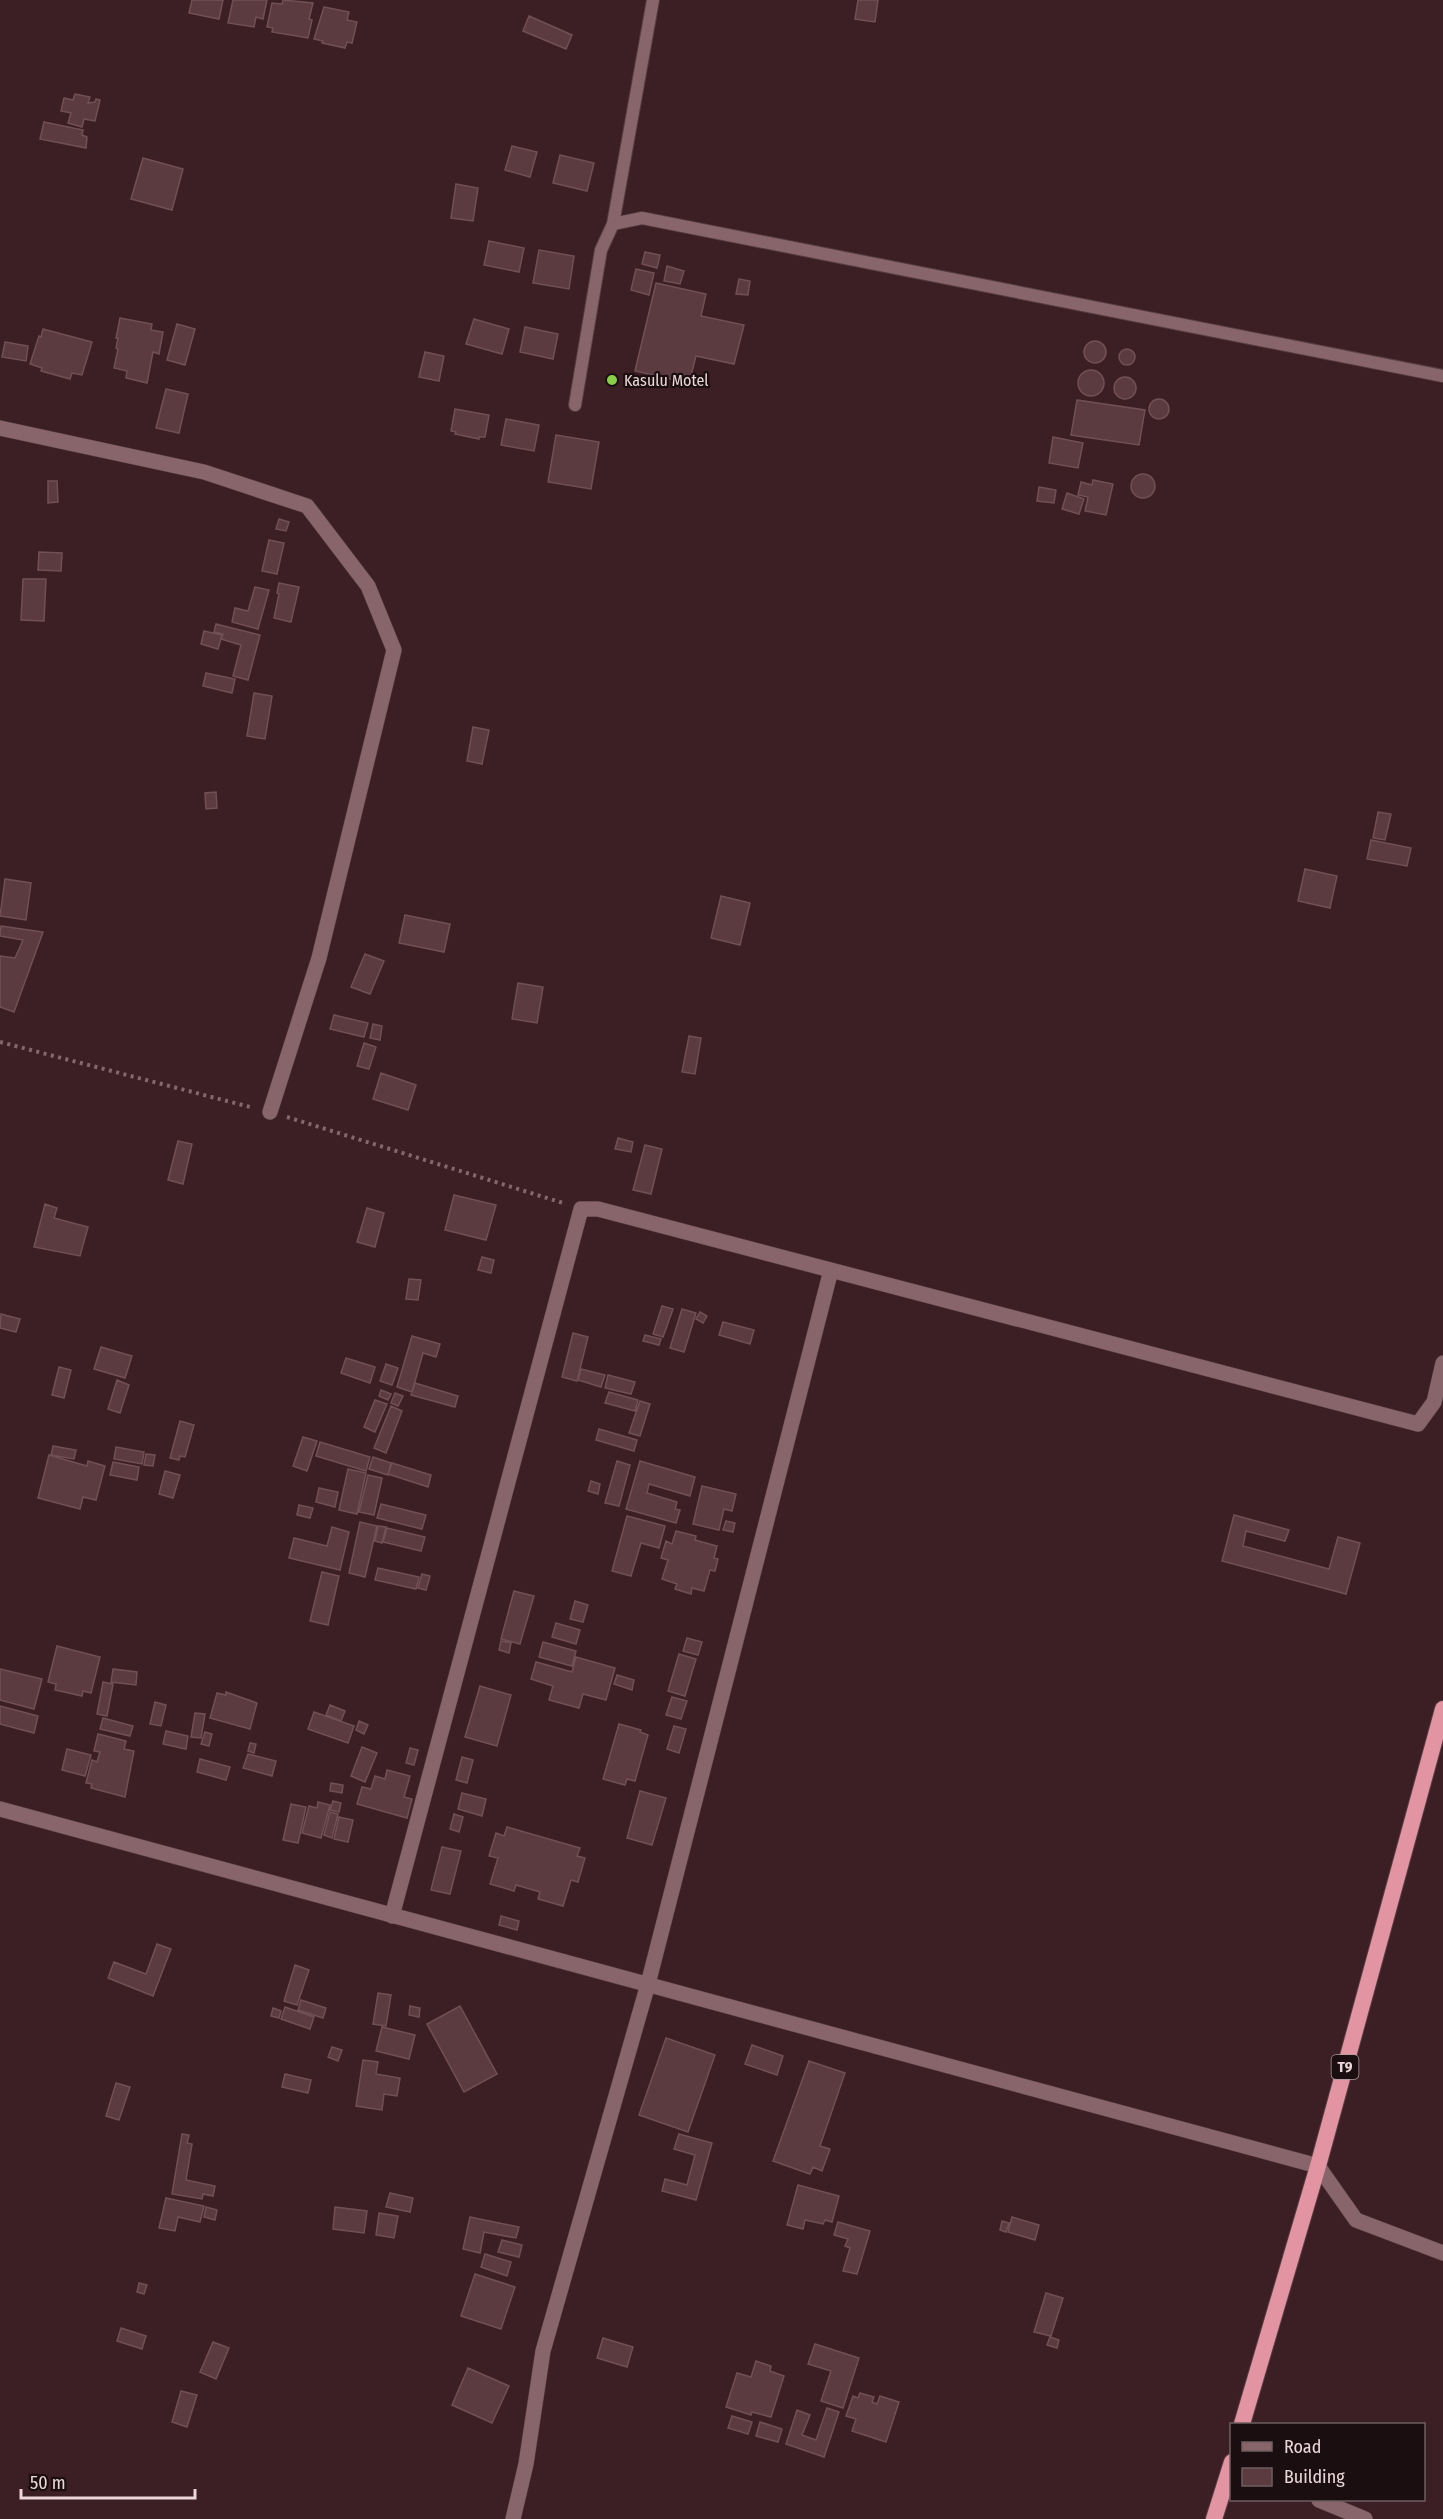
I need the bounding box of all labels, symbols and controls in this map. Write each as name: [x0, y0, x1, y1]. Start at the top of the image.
place label: Kasulu Motel: [624, 371, 709, 390]
marker: Kasulu Motel: [605, 373, 619, 387]
road number: T9: [1332, 2055, 1358, 2079]
legend: [1230, 2423, 1425, 2501]
text: Road: [1284, 2436, 1321, 2458]
scale bar: [21, 2462, 195, 2500]
text: Building: [1284, 2466, 1345, 2488]
text: 50 m: [30, 2472, 66, 2494]

